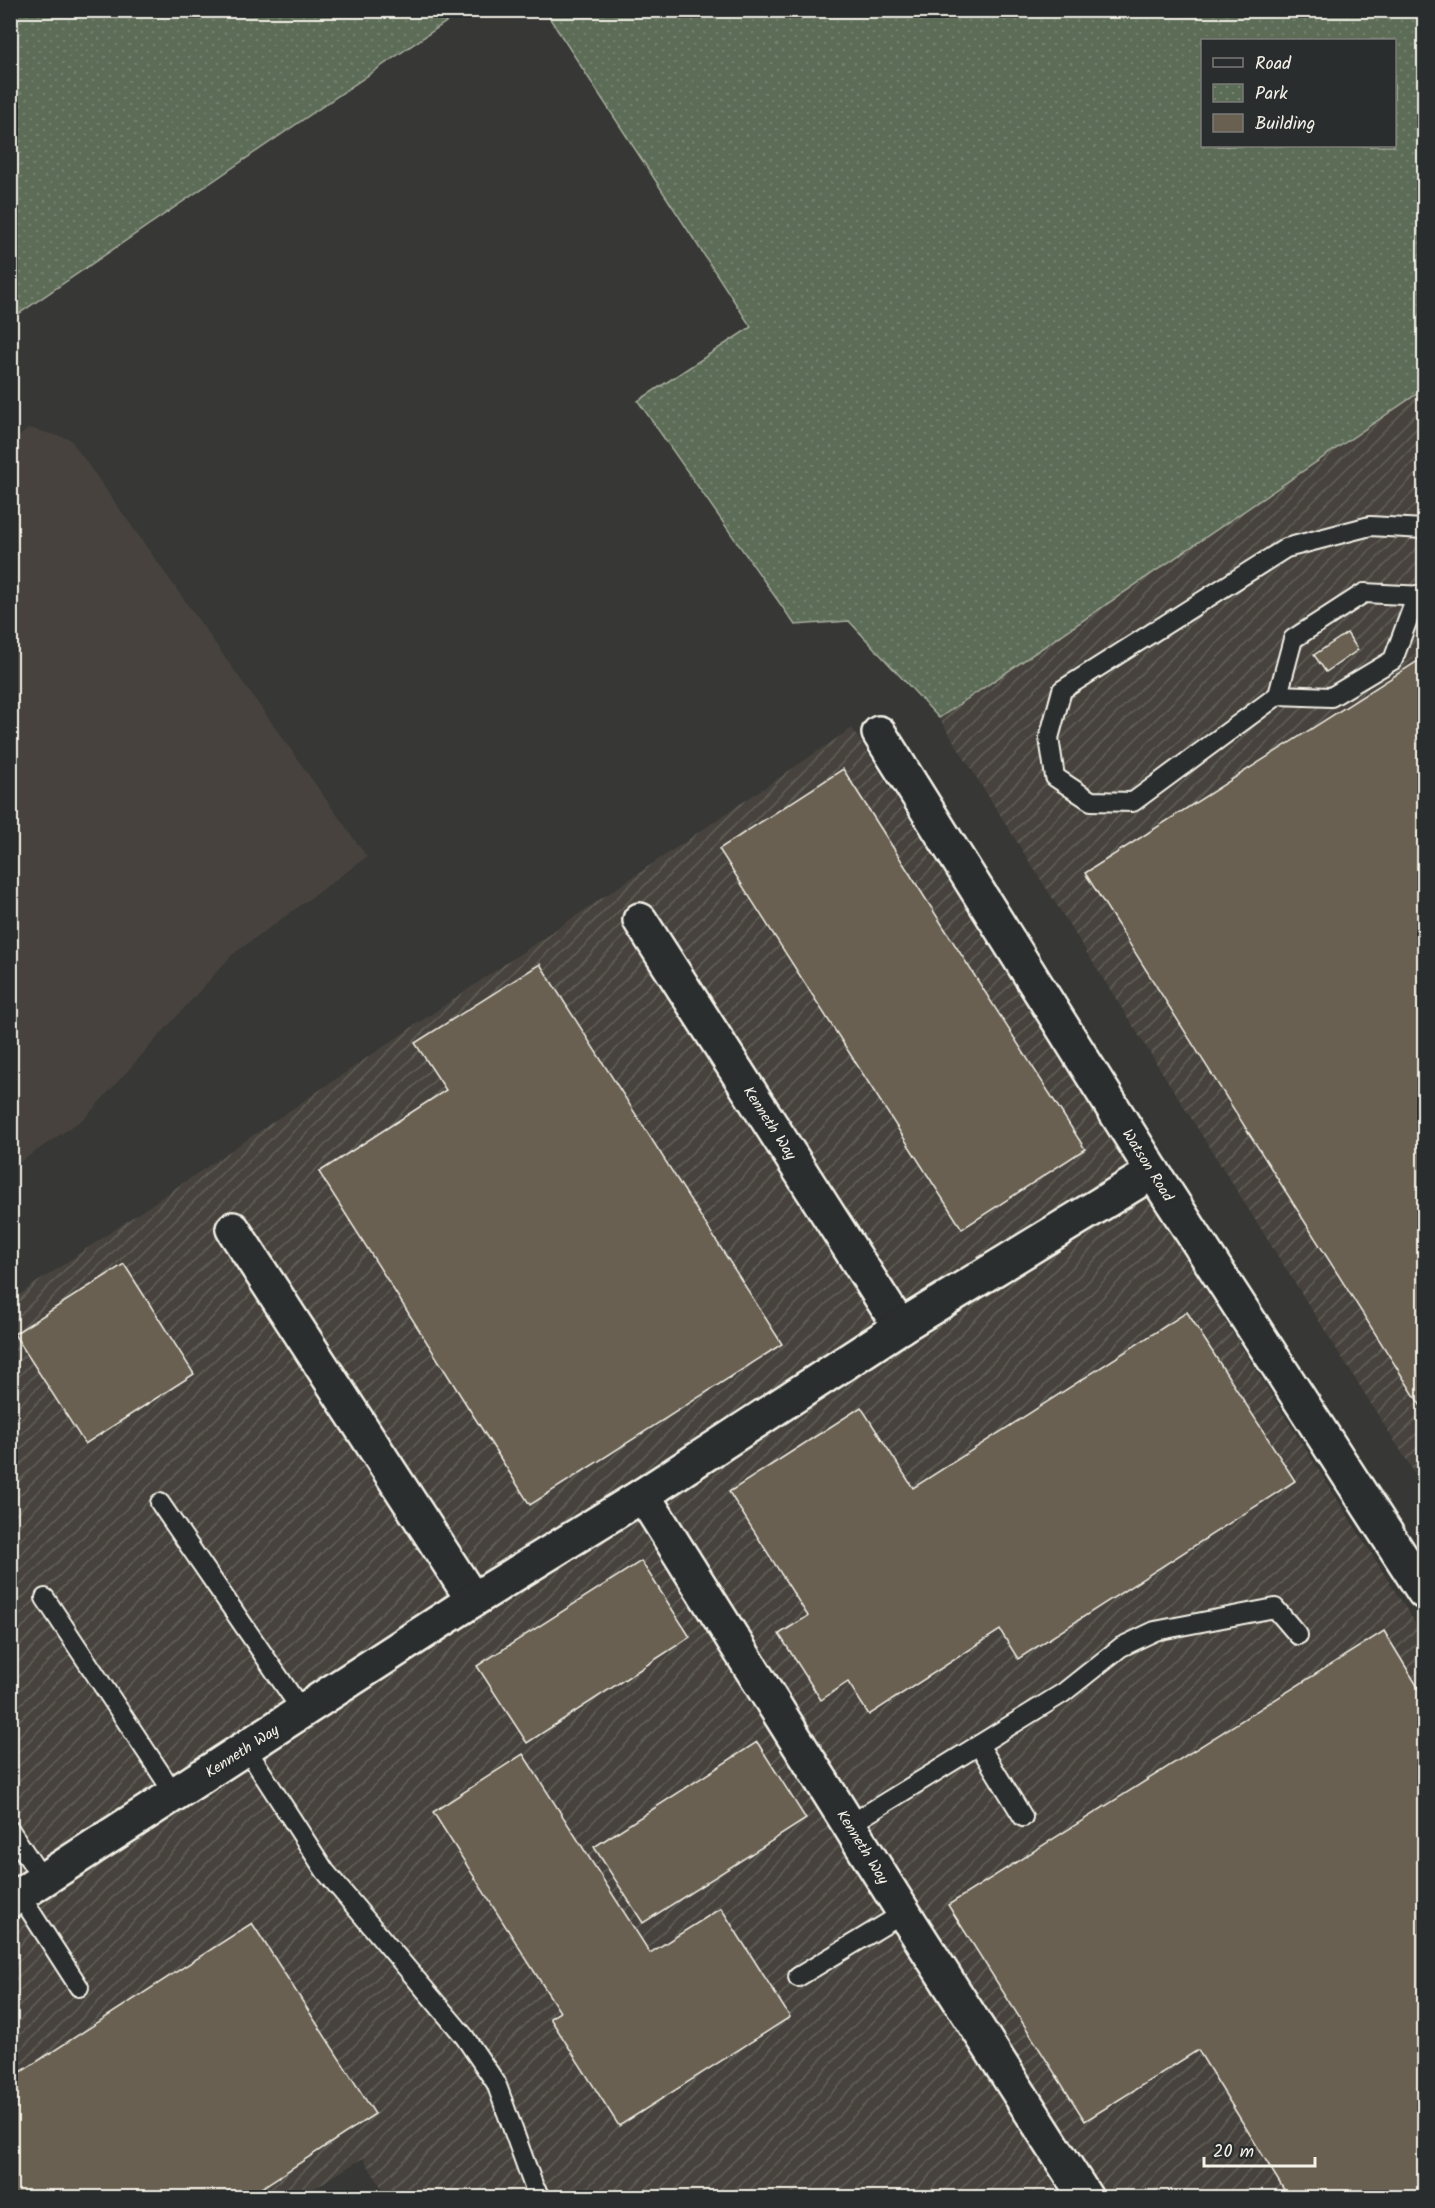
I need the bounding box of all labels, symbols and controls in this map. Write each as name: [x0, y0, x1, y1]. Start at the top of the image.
legend: [1201, 39, 1396, 147]
text: Road: [1255, 50, 1292, 79]
text: Park: [1255, 80, 1288, 109]
text: Building: [1255, 110, 1315, 139]
street label: Kenneth Way: [736, 1082, 803, 1166]
street label: Watson Road: [1115, 1124, 1179, 1207]
street label: Kenneth Way: [201, 1718, 285, 1785]
street label: Kenneth Way: [830, 1806, 895, 1890]
scale bar: [1204, 2130, 1315, 2168]
text: 20 m: [1213, 2138, 1254, 2167]

